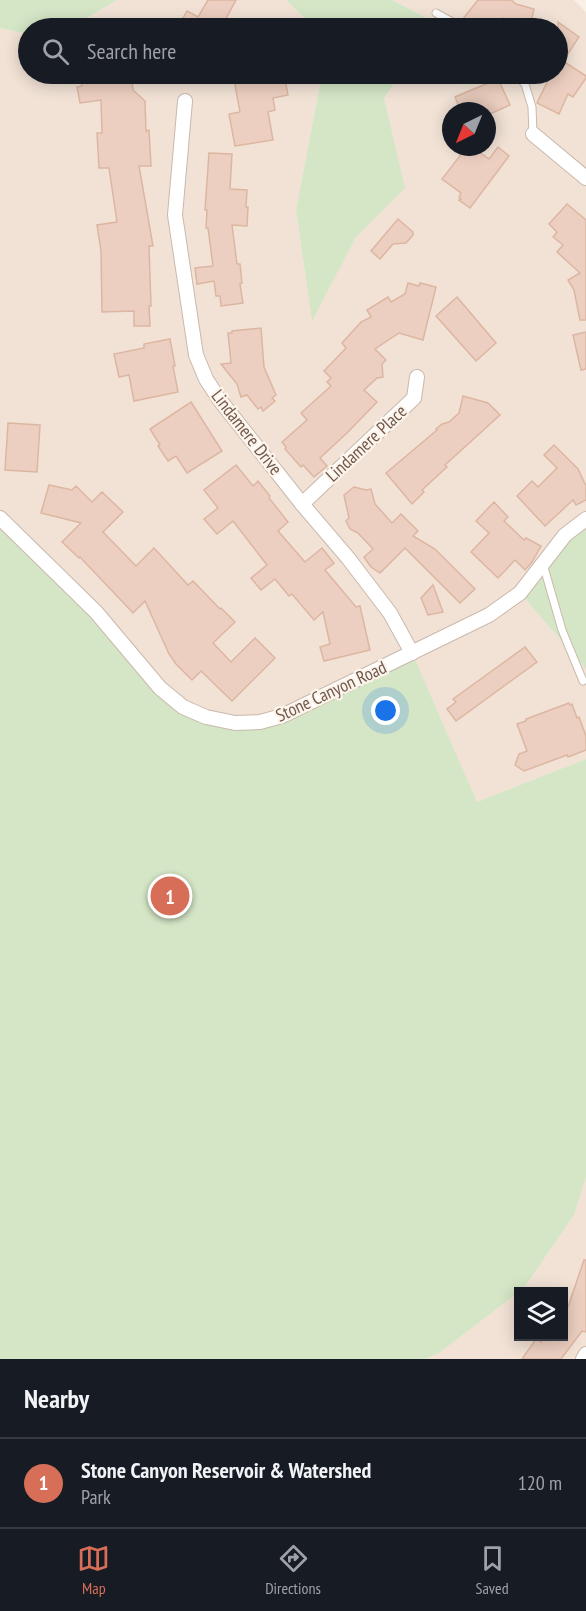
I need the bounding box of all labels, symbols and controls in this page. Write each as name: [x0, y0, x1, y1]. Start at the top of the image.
search box: [18, 18, 568, 84]
icon: search: [39, 35, 72, 68]
text: Search here: [87, 37, 176, 65]
north arrow: [442, 102, 496, 156]
street label: Lindamere Drive: [206, 385, 288, 479]
street label: Lindamere Place: [321, 400, 411, 486]
street label: Stone Canyon Road: [272, 655, 390, 727]
your location: [371, 696, 400, 725]
pin: 1: [150, 874, 190, 918]
map controls: [514, 1287, 568, 1341]
button: layers: [514, 1287, 568, 1341]
text: Nearby: [24, 1382, 89, 1415]
text: Stone Canyon Reservoir & Watershed: [81, 1456, 371, 1484]
text: 1: [39, 1470, 48, 1496]
text: 120 m: [518, 1470, 562, 1496]
text: Park: [81, 1484, 111, 1510]
tab: Map: [77, 1542, 110, 1598]
tab: Directions: [265, 1542, 321, 1598]
tab: Saved: [476, 1542, 509, 1598]

